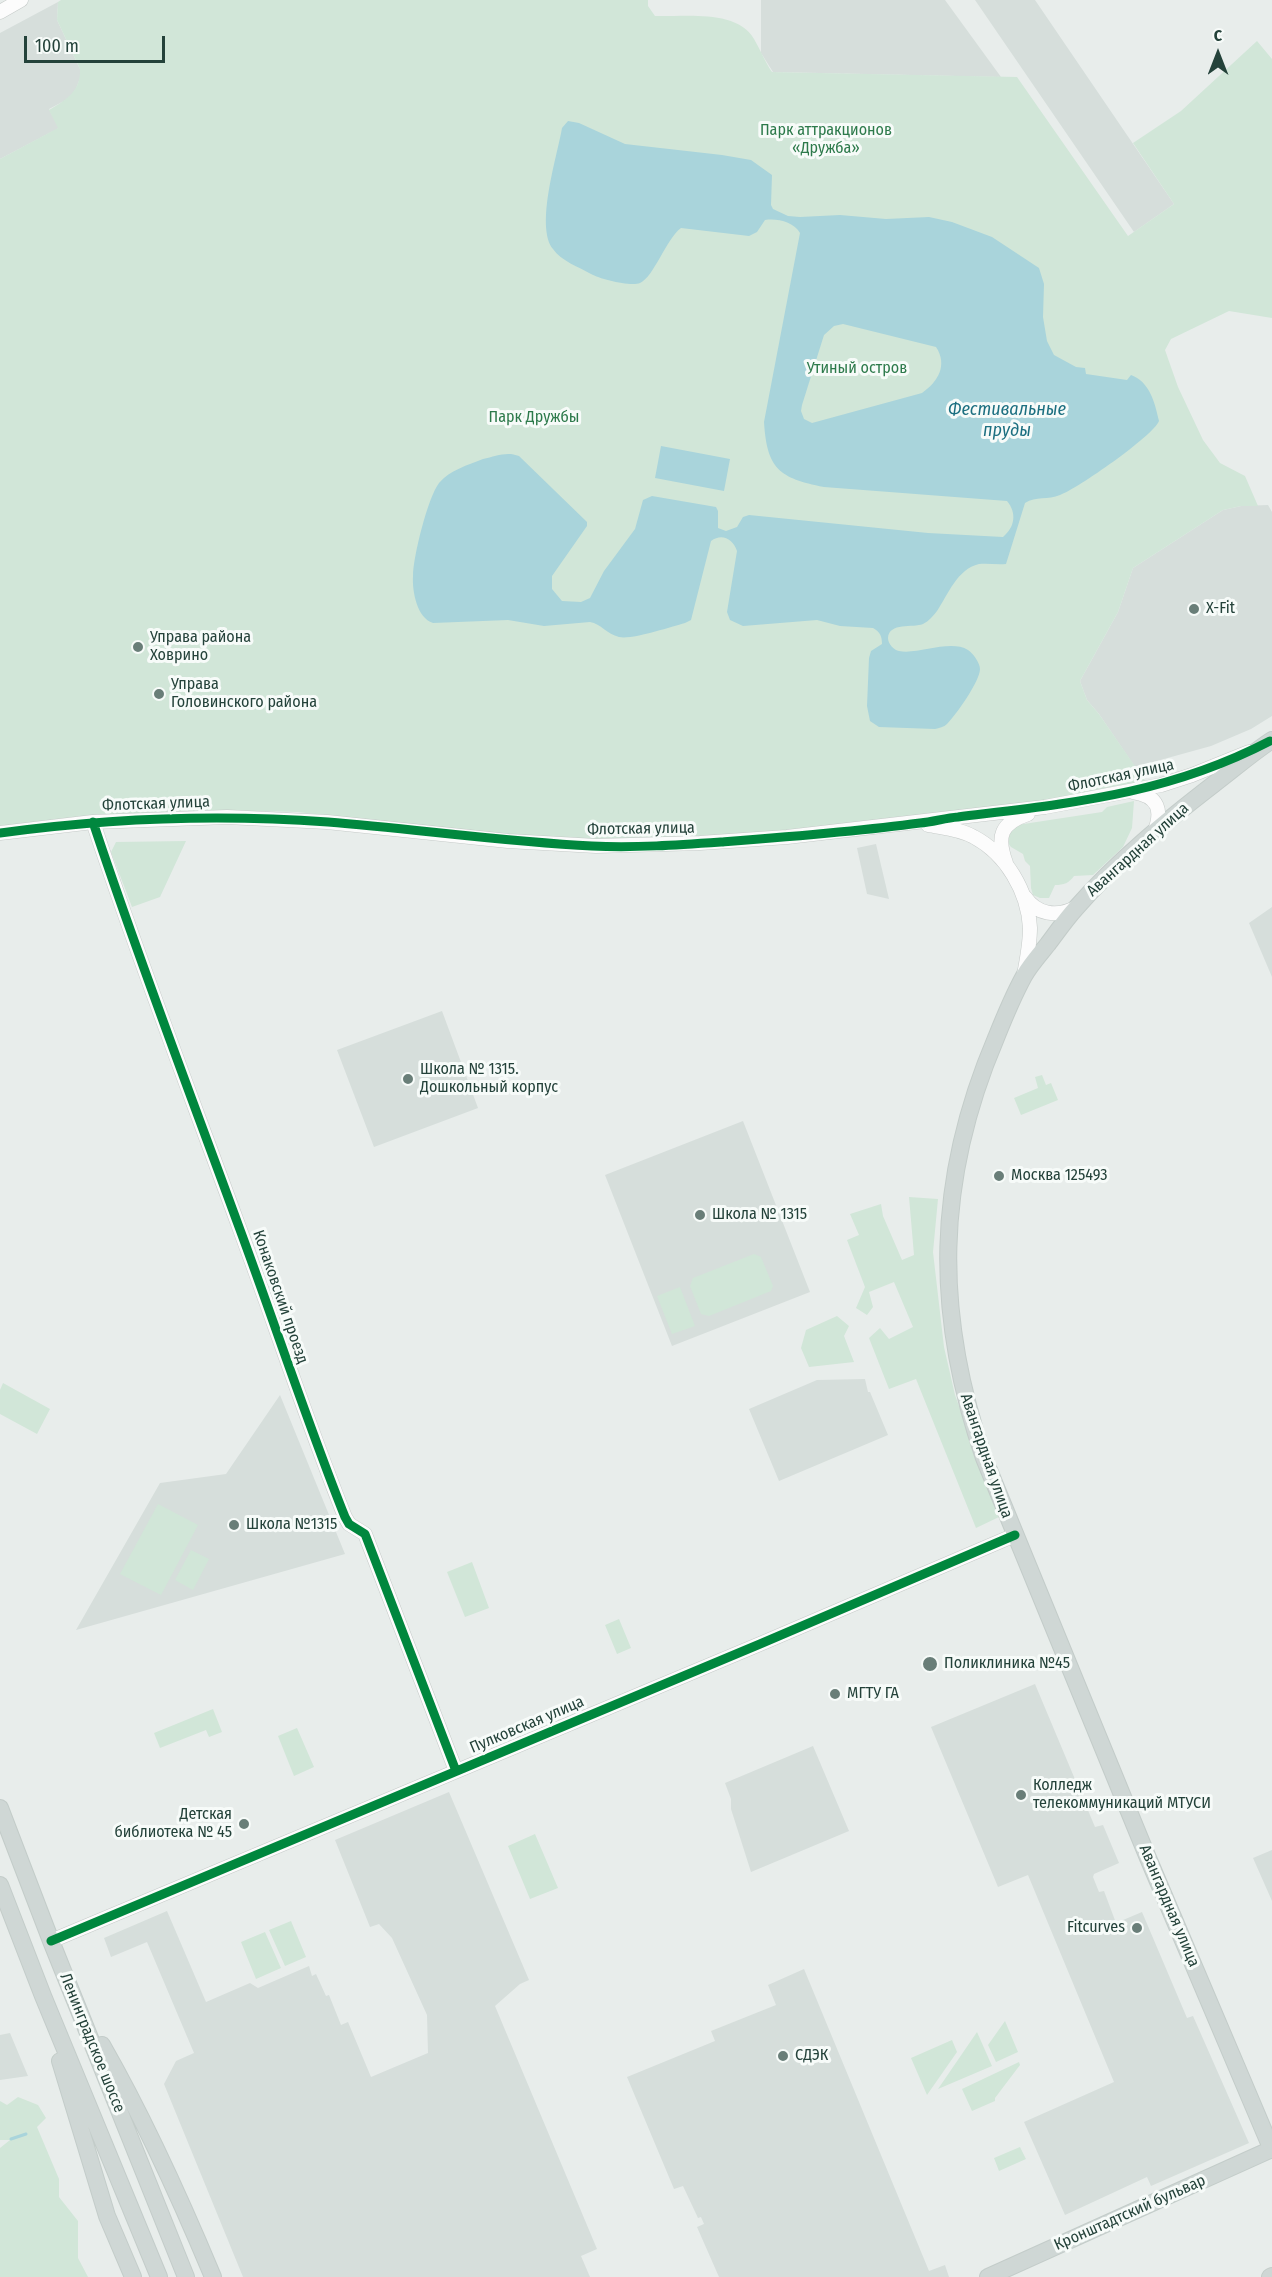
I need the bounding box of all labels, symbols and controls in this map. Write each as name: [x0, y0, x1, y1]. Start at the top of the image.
scale bar: [27, 24, 168, 62]
north arrow: [1188, 24, 1248, 84]
text: С: [1214, 26, 1222, 45]
text: 100 m: [35, 35, 79, 57]
park label: Парк аттракционов «Дружба»: [760, 121, 892, 159]
park label: Утиный остров: [807, 359, 907, 379]
water label: Фестивальные пруды: [948, 399, 1066, 442]
park label: Парк Дружбы: [489, 408, 579, 428]
place label: X-Fit: [1206, 599, 1235, 619]
marker: X-Fit: [1187, 602, 1201, 616]
place label: Управа района Ховрино: [150, 628, 251, 666]
marker: Управа района Ховрино: [131, 640, 145, 654]
place label: Управа Головинского района: [171, 675, 317, 713]
marker: Управа Головинского района: [152, 687, 166, 701]
street label: Флотская улица: [1066, 755, 1176, 797]
street label: Флотская улица: [102, 793, 210, 815]
street label: Авангардная улица: [1083, 799, 1193, 901]
street label: Флотская улица: [587, 818, 695, 840]
place label: Школа № 1315. Дошкольный корпус: [420, 1060, 558, 1098]
marker: Школа № 1315. Дошкольный корпус: [401, 1072, 415, 1086]
place label: Москва 125493: [1011, 1166, 1107, 1186]
marker: Москва 125493: [992, 1169, 1006, 1183]
place label: Школа № 1315: [712, 1205, 807, 1225]
marker: Школа № 1315: [693, 1208, 707, 1222]
street label: Конаковский проезд: [248, 1228, 312, 1366]
street label: Авангардная улица: [956, 1391, 1016, 1521]
place label: Школа №1315: [246, 1515, 337, 1535]
marker: Школа №1315: [227, 1518, 241, 1532]
place label: Поликлиника №45: [944, 1654, 1070, 1674]
marker: Поликлиника №45: [921, 1655, 939, 1673]
place label: МГТУ ГА: [847, 1684, 899, 1704]
marker: МГТУ ГА: [828, 1687, 842, 1701]
street label: Пулковская улица: [467, 1692, 587, 1758]
place label: Колледж телекоммуникаций МТУСИ: [1033, 1776, 1211, 1814]
marker: Колледж телекоммуникаций МТУСИ: [1014, 1788, 1028, 1802]
place label: Детская библиотека № 45: [114, 1805, 232, 1843]
marker: Детская библиотека № 45: [237, 1817, 251, 1831]
street label: Авангардная улица: [1135, 1842, 1203, 1970]
place label: Fitcurves: [1067, 1918, 1125, 1938]
marker: Fitcurves: [1130, 1921, 1144, 1935]
street label: Ленинградское шоссе: [55, 1971, 129, 2115]
place label: СДЭК: [795, 2046, 828, 2066]
marker: СДЭК: [776, 2049, 790, 2063]
street label: Кронштадтский бульвар: [1051, 2171, 1209, 2255]

